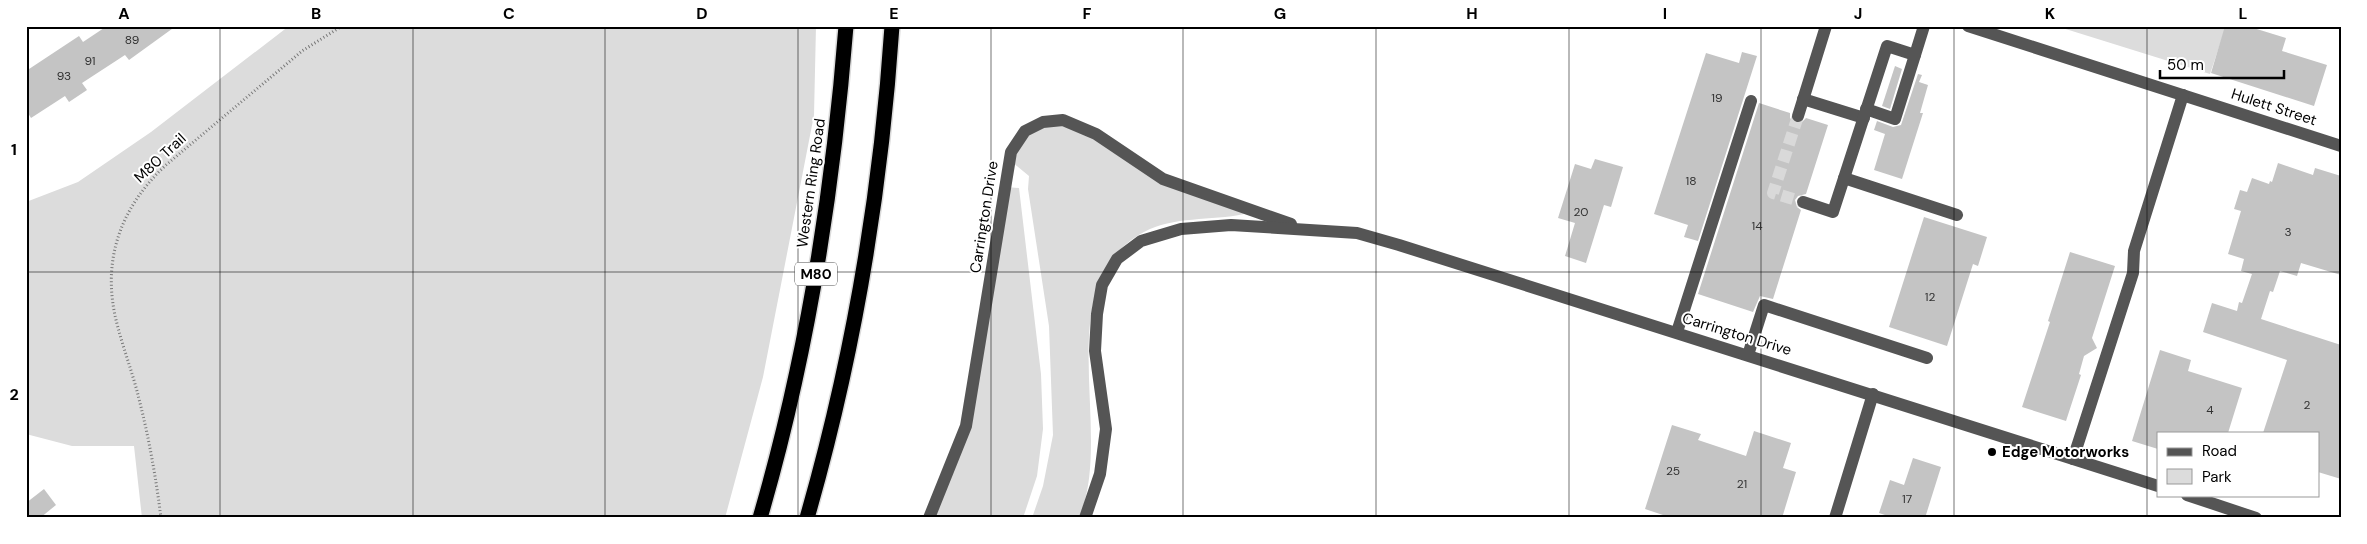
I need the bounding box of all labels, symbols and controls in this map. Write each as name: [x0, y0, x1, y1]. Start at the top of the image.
text: A: [118, 3, 130, 24]
text: B: [311, 3, 321, 24]
text: C: [503, 3, 515, 24]
text: D: [696, 3, 708, 24]
text: E: [889, 3, 899, 24]
text: F: [1083, 3, 1092, 24]
text: G: [1274, 3, 1286, 24]
text: H: [1466, 3, 1478, 24]
text: I: [1663, 3, 1667, 24]
text: J: [1854, 3, 1862, 24]
text: K: [2045, 3, 2056, 24]
text: L: [2239, 3, 2248, 24]
house number: 89: [125, 32, 139, 48]
scale bar: [2160, 48, 2283, 80]
house number: 91: [84, 53, 96, 69]
text: 50 m: [2167, 55, 2204, 75]
house number: 93: [57, 68, 71, 84]
street label: Hulett Street: [2229, 84, 2319, 130]
house number: 19: [1711, 90, 1723, 106]
street label: Western Ring Road: [792, 117, 830, 249]
street label: M80 Trail: [130, 129, 190, 187]
text: 1: [11, 139, 17, 160]
street label: Carrington Drive: [965, 159, 1003, 275]
house number: 18: [1685, 173, 1697, 189]
house number: 20: [1573, 204, 1589, 220]
house number: 14: [1751, 218, 1763, 234]
house number: 3: [2284, 224, 2292, 240]
road number: M80: [795, 262, 837, 286]
house number: 12: [1925, 289, 1935, 305]
street label: Carrington Drive: [1680, 308, 1794, 360]
text: 2: [9, 384, 19, 405]
house number: 2: [2304, 397, 2311, 413]
house number: 4: [2206, 402, 2214, 418]
legend: [2157, 432, 2320, 496]
text: Road: [2202, 441, 2237, 461]
place label: Edge Motorworks: [2002, 442, 2129, 462]
marker: Edge Motorworks: [1986, 446, 1998, 458]
house number: 25: [1666, 463, 1680, 479]
text: Park: [2202, 467, 2232, 487]
house number: 21: [1737, 476, 1747, 492]
house number: 17: [1902, 491, 1912, 507]

